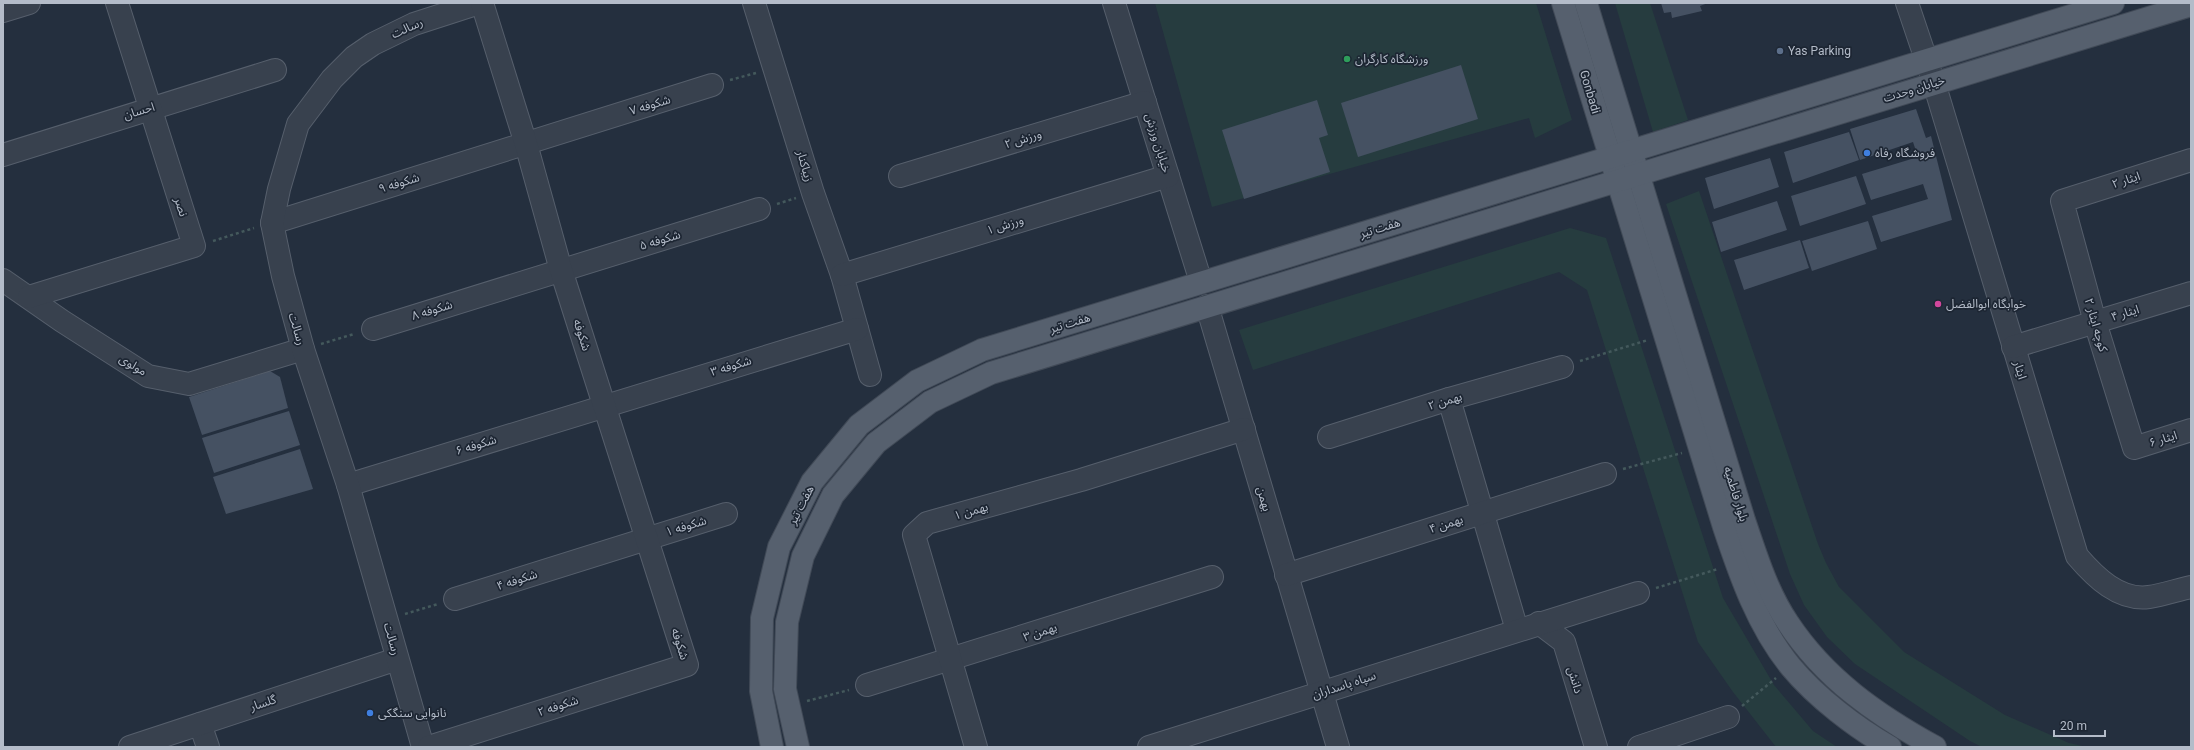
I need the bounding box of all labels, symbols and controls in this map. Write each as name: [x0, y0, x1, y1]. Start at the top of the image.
street label: رسالت: [389, 15, 425, 41]
place label: Yas Parking: [1788, 44, 1851, 58]
marker: Yas Parking: [1775, 46, 1785, 56]
place label: ورزشگاه کارگران: [1355, 52, 1428, 66]
marker: ورزشگاه کارگران: [1342, 54, 1352, 64]
street label: Gonbadi: [1577, 69, 1603, 115]
street label: خیابان وحدت: [1882, 73, 1947, 105]
street label: شکوفه ۷: [628, 92, 672, 118]
street label: احسان: [122, 100, 156, 122]
street label: خیابان ورزش: [1142, 112, 1174, 174]
street label: ورزش ۲: [1003, 127, 1043, 151]
place label: فروشگاه رفاه: [1875, 146, 1935, 160]
street label: زیباکنار: [793, 148, 816, 183]
marker: فروشگاه رفاه: [1862, 148, 1872, 158]
street label: ایثار ۲: [2110, 169, 2142, 191]
street label: شکوفه ۹: [377, 170, 421, 196]
street label: نصر: [171, 195, 191, 218]
street label: ورزش ۱: [985, 213, 1025, 237]
street label: هفت تیر: [1357, 215, 1402, 241]
street label: شکوفه ۵: [638, 227, 682, 253]
street label: شکوفه ۸: [410, 297, 454, 323]
place label: خوابگاه ابوالفضل: [1946, 297, 2026, 311]
street label: کوچه ایثار ۲: [2081, 297, 2111, 355]
marker: خوابگاه ابوالفضل: [1933, 299, 1943, 309]
street label: ایثار ۴: [2109, 302, 2141, 324]
street label: هفت تیر: [1047, 310, 1092, 336]
street label: رسالت: [286, 311, 308, 347]
street label: شکوفه: [570, 317, 594, 353]
street label: مولوی: [117, 351, 149, 379]
street label: شکوفه ۳: [709, 353, 753, 379]
street label: ایثار: [2010, 358, 2029, 381]
street label: بهمن ۲: [1426, 389, 1464, 413]
street label: ایثار ۶: [2147, 428, 2179, 450]
street label: شکوفه ۶: [454, 432, 498, 458]
street label: بلوار فاطمیه: [1721, 465, 1751, 523]
street label: هفت تیر: [785, 483, 817, 528]
street label: بهمن: [1254, 485, 1274, 513]
street label: بهمن ۱: [952, 499, 990, 523]
street label: بهمن ۴: [1427, 512, 1465, 536]
street label: شکوفه ۱: [664, 513, 708, 539]
street label: شکوفه ۴: [495, 567, 539, 593]
street label: بهمن ۳: [1021, 620, 1059, 644]
street label: رسالت: [381, 621, 403, 657]
street label: شکوفه: [668, 626, 692, 662]
street label: دانش: [1564, 665, 1586, 695]
street label: سپاه پاسداران: [1310, 668, 1378, 703]
street label: گلسار: [247, 692, 279, 714]
street label: شکوفه ۲: [536, 693, 580, 719]
place label: نانوایی سنگکی: [378, 706, 446, 720]
marker: نانوایی سنگکی: [365, 708, 375, 718]
scale bar: [2054, 712, 2105, 738]
text: 20 m: [2060, 719, 2087, 733]

